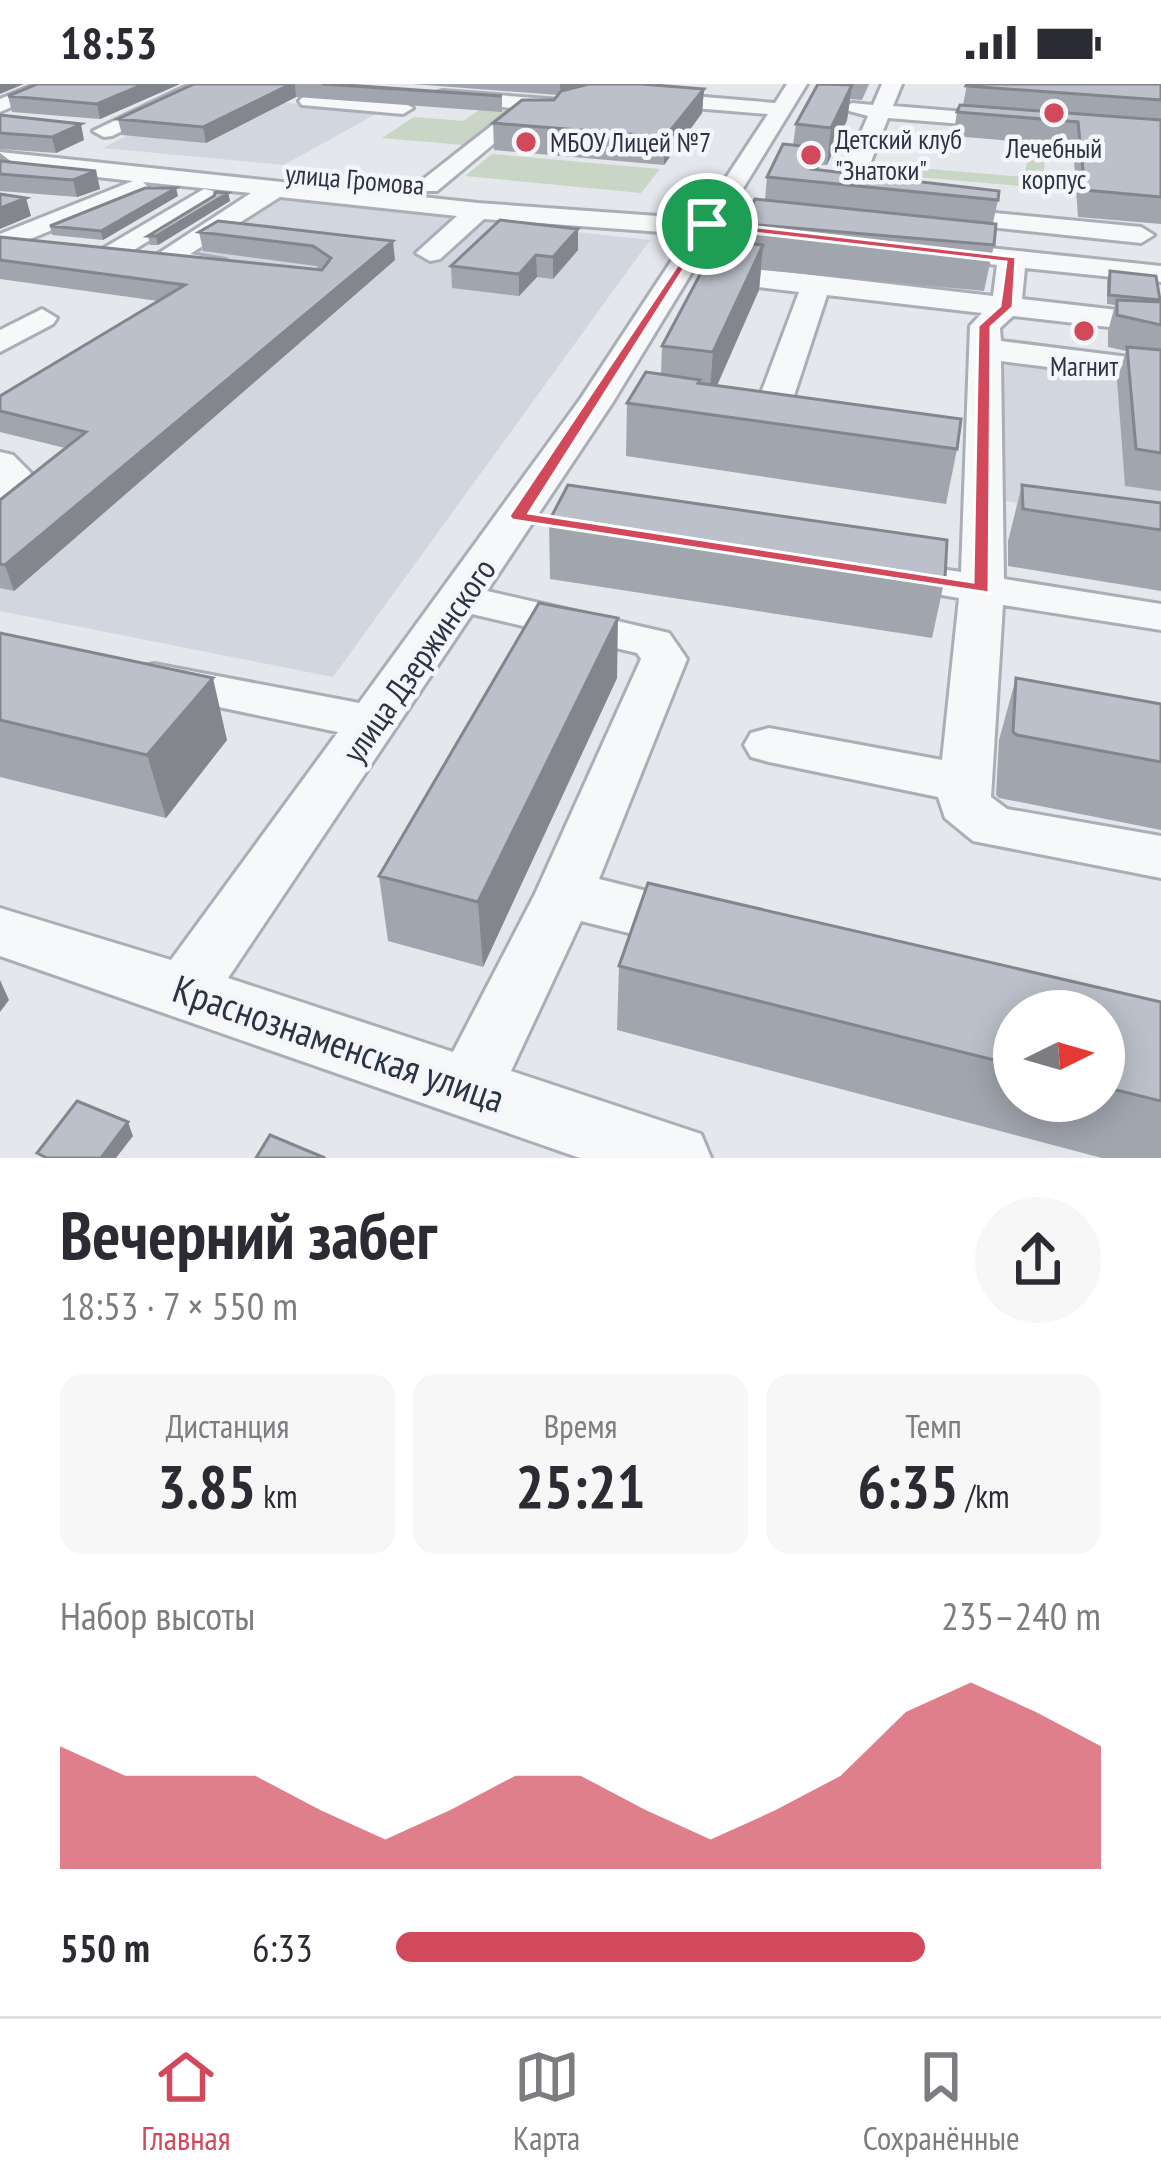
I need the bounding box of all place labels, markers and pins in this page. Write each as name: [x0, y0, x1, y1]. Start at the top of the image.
marker: Лечебный корпус: [1041, 100, 1067, 126]
place label: Детский клуб "Знатоки": [835, 122, 962, 187]
place label: МБОУ Лицей №7: [550, 125, 711, 159]
marker: МБОУ Лицей №7: [513, 129, 539, 155]
place label: Лечебный корпус: [1005, 131, 1102, 196]
marker: Детский клуб "Знатоки": [798, 142, 824, 168]
pin: [656, 173, 758, 275]
marker: Магнит: [1071, 318, 1097, 344]
place label: Магнит: [1050, 349, 1118, 383]

